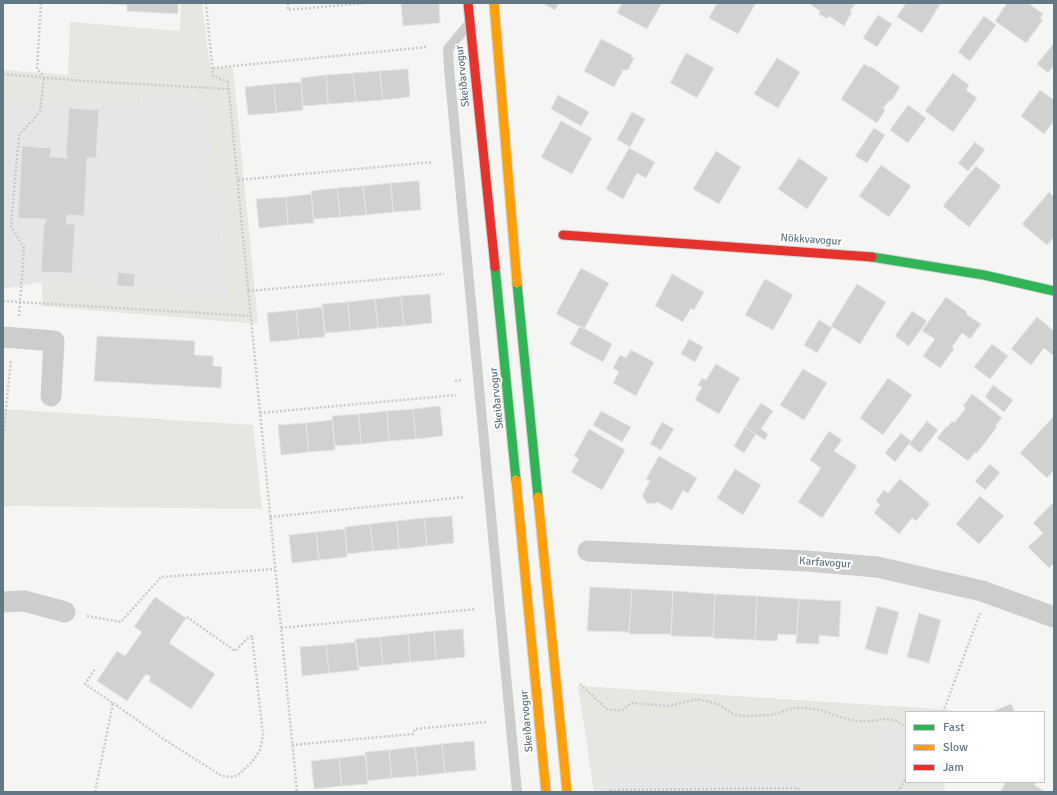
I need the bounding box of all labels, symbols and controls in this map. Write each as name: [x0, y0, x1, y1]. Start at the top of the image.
street label: Skeiðarvogur: [453, 44, 473, 108]
street label: Nökkvavogur: [780, 231, 842, 249]
street label: Skeiðarvogur: [487, 366, 507, 430]
street label: Karfavogur: [799, 555, 851, 571]
street label: Skeiðarvogur: [518, 690, 536, 752]
legend: [905, 711, 1045, 783]
text: Fast: [943, 720, 964, 735]
text: Slow: [943, 740, 968, 755]
text: Jam: [943, 760, 964, 775]

